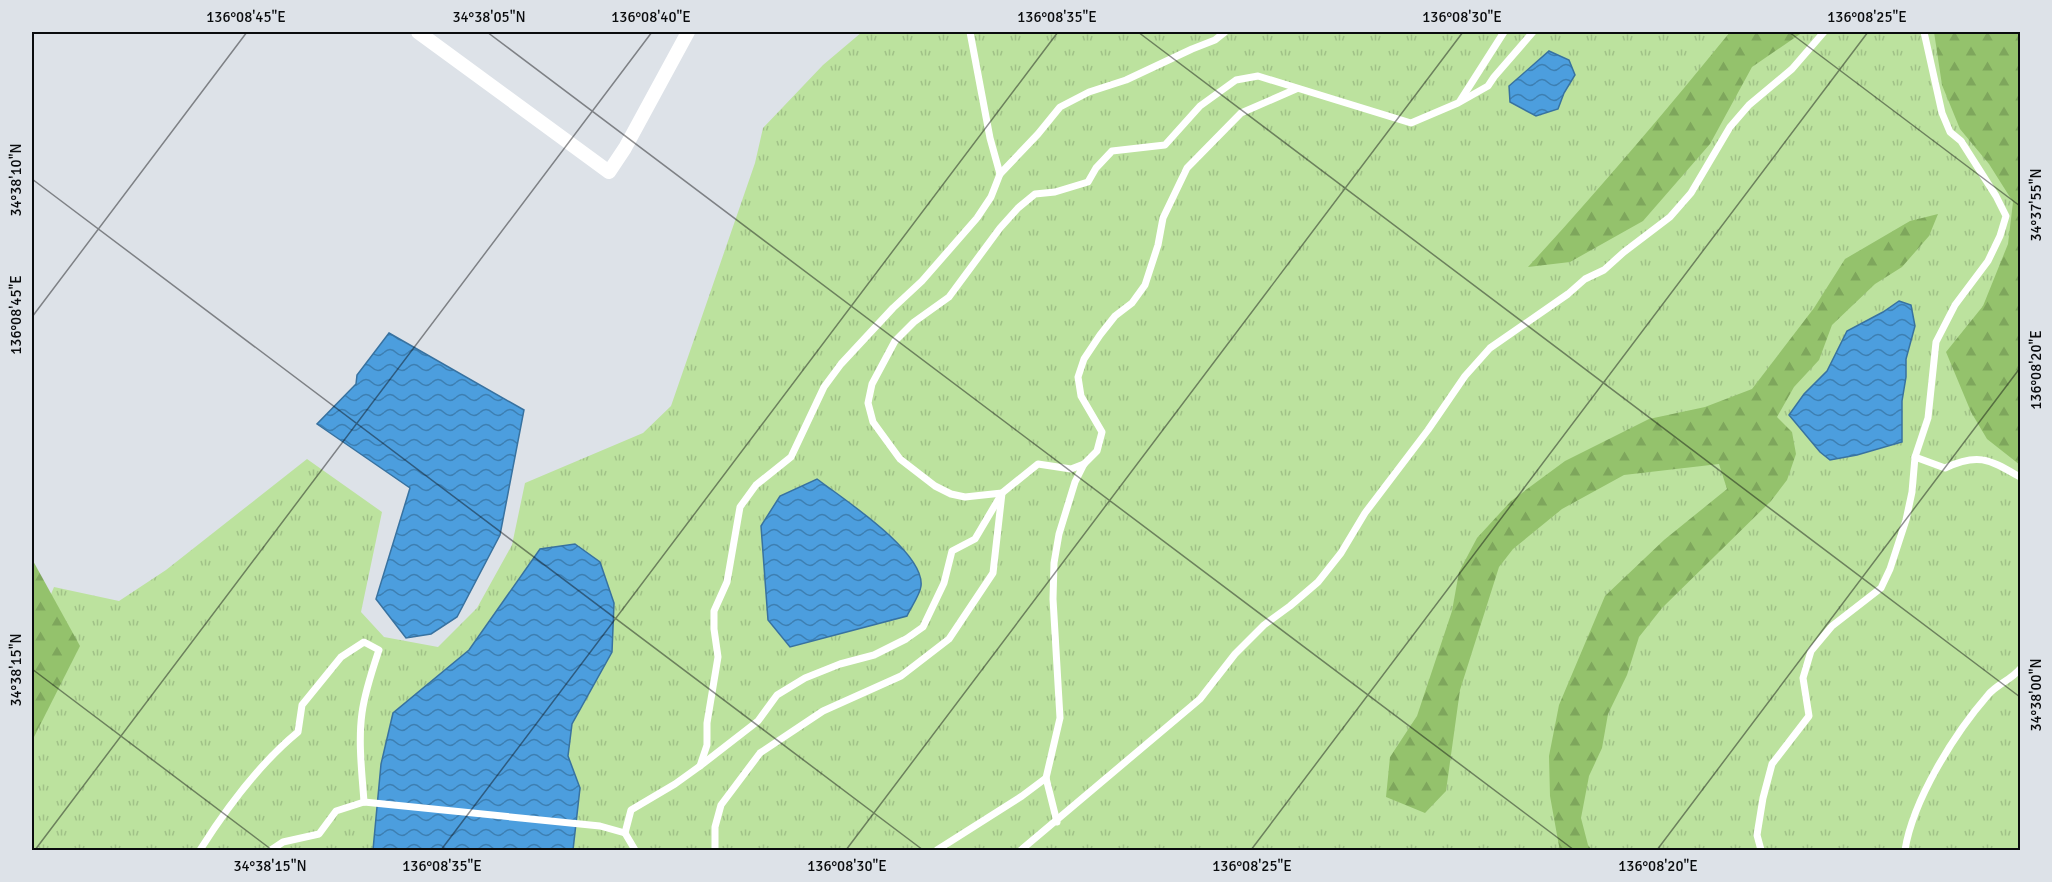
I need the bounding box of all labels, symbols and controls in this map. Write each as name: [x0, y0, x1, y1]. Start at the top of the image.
text: 136°08'45"E: [206, 8, 286, 26]
text: 34°38'05"N: [452, 8, 526, 26]
text: 136°08'40"E: [611, 8, 691, 26]
text: 136°08'35"E: [1017, 8, 1097, 26]
text: 136°08'30"E: [1422, 8, 1502, 26]
text: 136°08'25"E: [1827, 8, 1907, 26]
text: 34°38'10"N: [7, 143, 25, 217]
text: 34°37'55"N: [2027, 168, 2045, 242]
text: 136°08'45"E: [7, 275, 25, 355]
text: 136°08'20"E: [2027, 330, 2045, 410]
text: 34°38'15"N: [7, 633, 25, 707]
text: 34°38'00"N: [2027, 658, 2045, 732]
text: 34°38'15"N: [233, 857, 307, 875]
text: 136°08'35"E: [402, 857, 482, 875]
text: 136°08'30"E: [807, 857, 887, 875]
text: 136°08'25"E: [1212, 857, 1292, 875]
text: 136°08'20"E: [1618, 857, 1698, 875]

